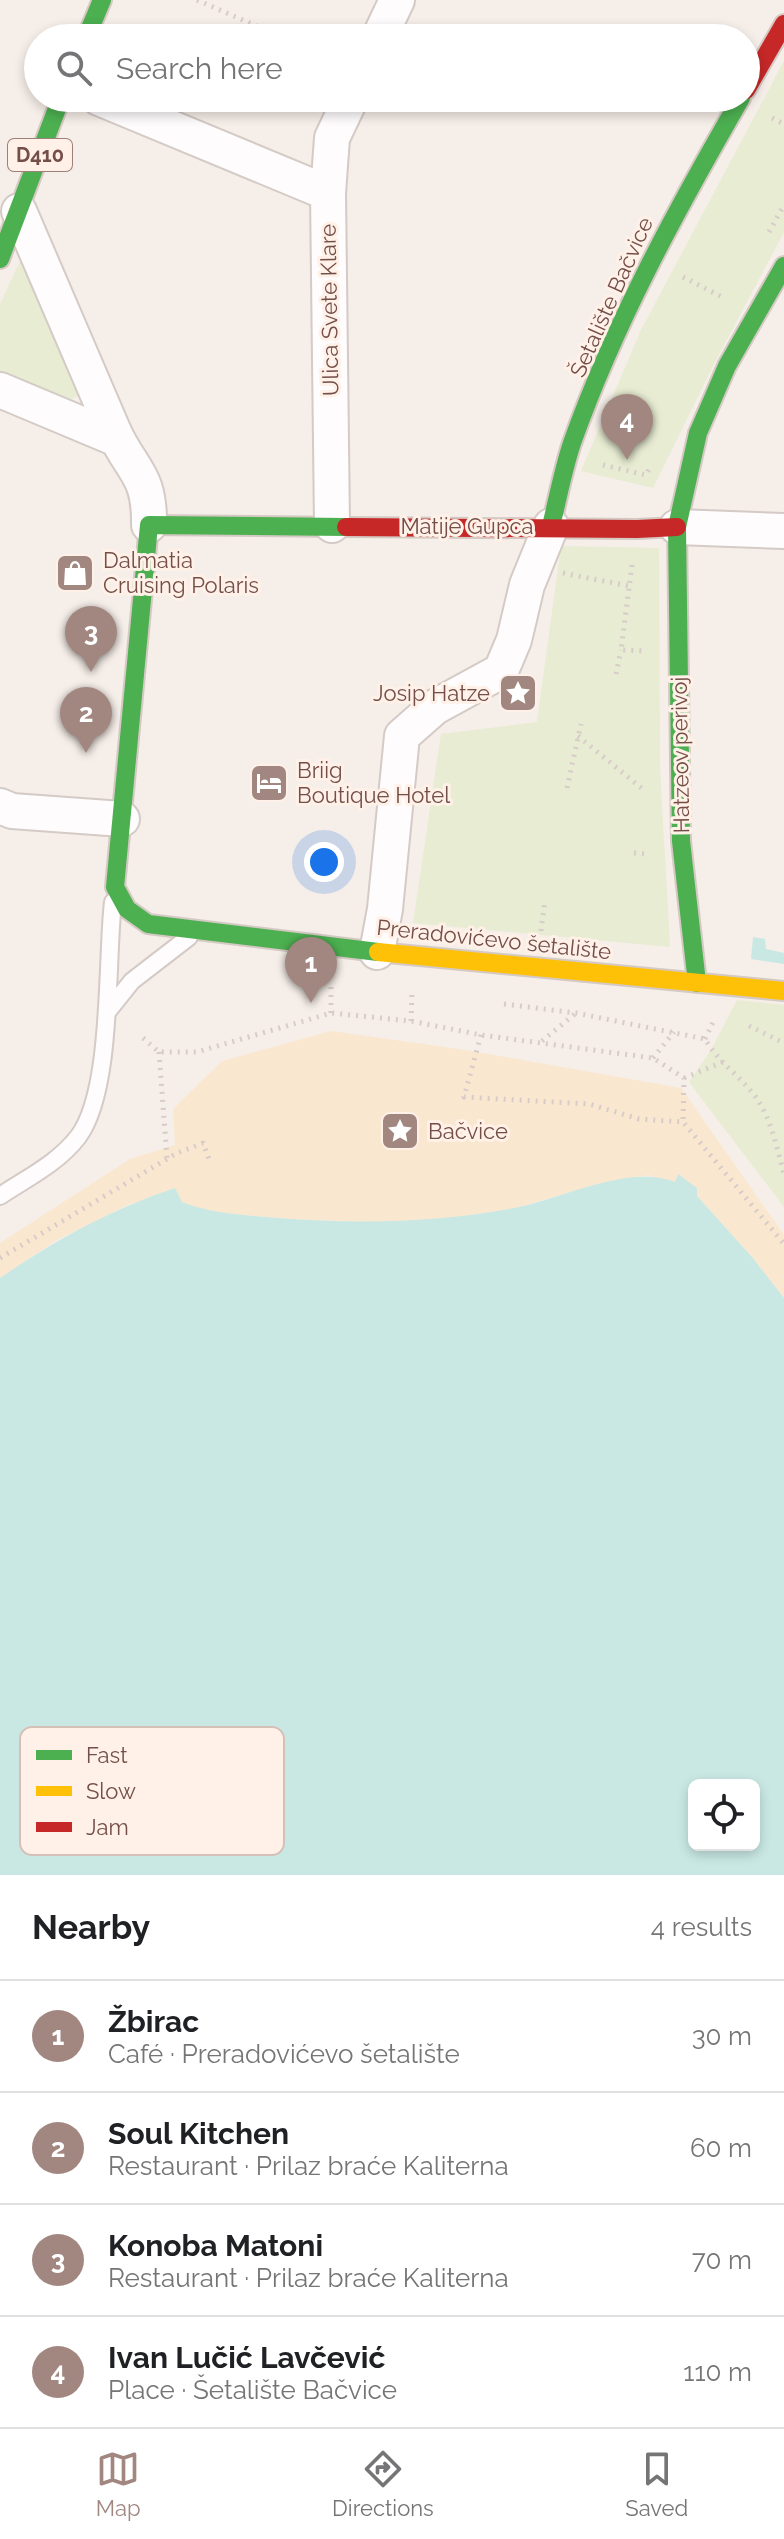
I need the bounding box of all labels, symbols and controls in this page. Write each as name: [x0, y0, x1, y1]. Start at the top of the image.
search box: [24, 24, 760, 112]
icon: search: [52, 46, 96, 90]
text: Search here: [116, 51, 283, 86]
road number: D410: [8, 139, 72, 171]
street label: Šetalište Bačvice: [563, 212, 658, 381]
street label: Ulica Svete Klare: [314, 224, 344, 396]
pin: 4: [601, 394, 653, 460]
street label: Matije Gupca: [400, 513, 534, 539]
place label: Dalmatia Cruising Polaris: [103, 547, 259, 598]
shop icon: Dalmatia Cruising Polaris: [54, 552, 96, 594]
pin: 3: [65, 606, 117, 672]
place icon: Josip Hatze: [497, 672, 539, 714]
street label: Hatzeov perivoj: [666, 676, 694, 834]
place label: Josip Hatze: [373, 680, 490, 706]
pin: 2: [60, 687, 112, 753]
place label: Briig Boutique Hotel: [297, 757, 450, 808]
hotel icon: Briig Boutique Hotel: [248, 762, 290, 804]
your location: [304, 842, 344, 882]
street label: Preradovićevo šetalište: [376, 914, 613, 964]
pin: 1: [285, 937, 337, 1003]
place icon: Bačvice: [379, 1110, 421, 1152]
place label: Bačvice: [428, 1118, 508, 1144]
legend: [20, 1727, 284, 1855]
text: Fast: [86, 1742, 128, 1768]
text: Slow: [86, 1778, 136, 1804]
map controls: [688, 1779, 760, 1851]
button: locate: [688, 1779, 760, 1851]
text: Jam: [86, 1814, 129, 1840]
text: Nearby: [32, 1907, 150, 1947]
text: 4 results: [651, 1912, 752, 1942]
text: Žbirac: [108, 2004, 199, 2039]
text: 1: [52, 2021, 64, 2051]
text: 30 m: [692, 2021, 752, 2051]
text: Café · Preradovićevo šetalište: [108, 2039, 460, 2069]
text: Soul Kitchen: [108, 2116, 289, 2151]
text: 2: [51, 2133, 65, 2163]
text: 60 m: [690, 2133, 752, 2163]
text: Restaurant · Prilaz braće Kaliterna: [108, 2151, 509, 2181]
text: Konoba Matoni: [108, 2228, 323, 2263]
text: 3: [51, 2245, 65, 2275]
text: 70 m: [692, 2245, 752, 2275]
text: Restaurant · Prilaz braće Kaliterna: [108, 2263, 509, 2293]
text: Ivan Lučić Lavčević: [108, 2340, 385, 2375]
text: 4: [51, 2357, 65, 2387]
text: 110 m: [683, 2357, 752, 2387]
text: Place · Šetalište Bačvice: [108, 2375, 397, 2405]
tab: Map: [96, 2447, 141, 2521]
tab: Directions: [332, 2447, 434, 2521]
tab: Saved: [625, 2447, 688, 2521]

